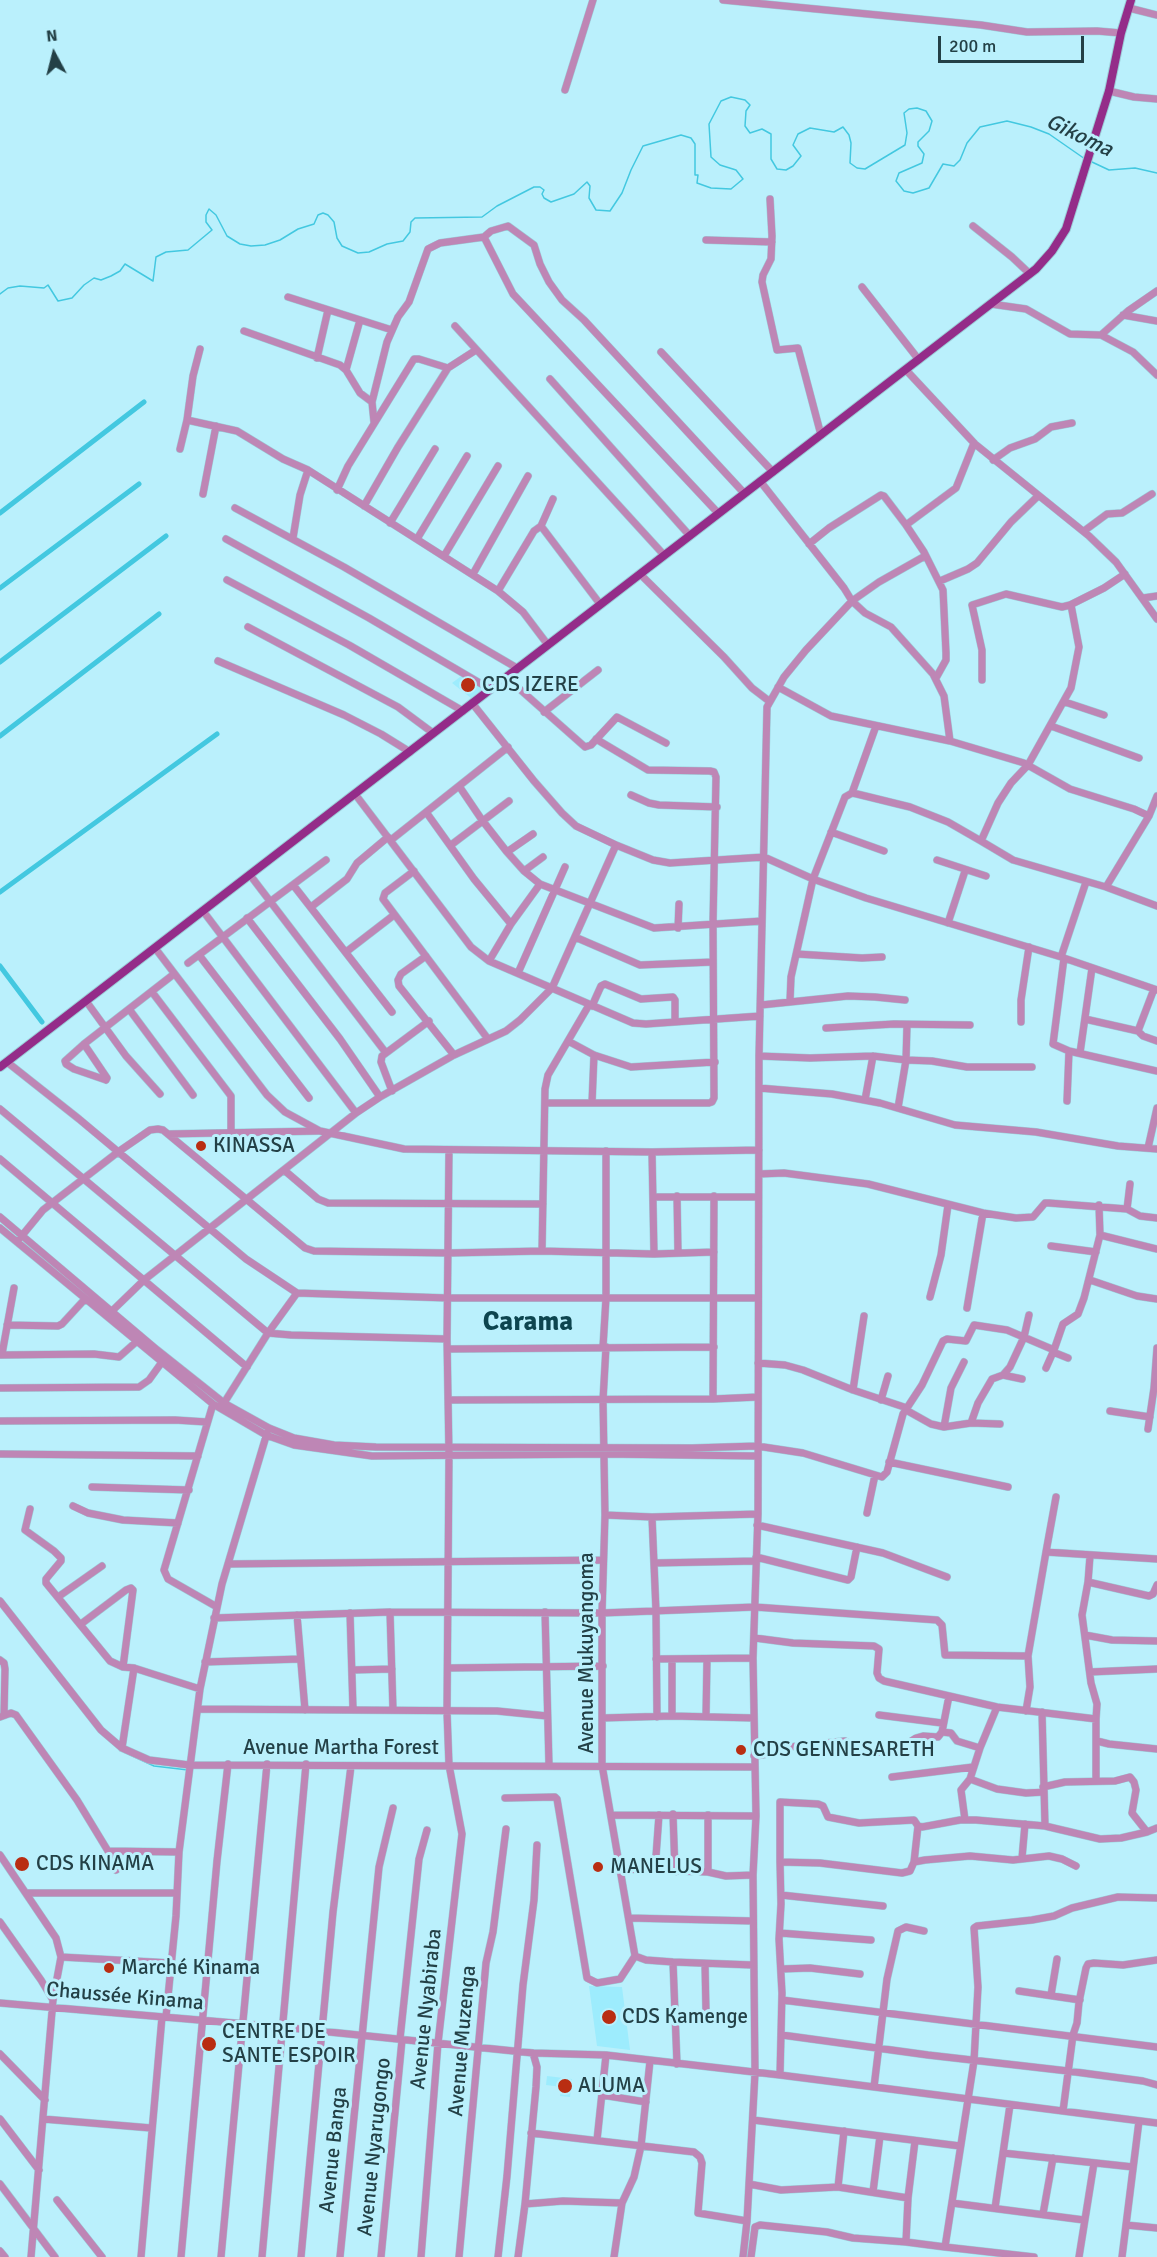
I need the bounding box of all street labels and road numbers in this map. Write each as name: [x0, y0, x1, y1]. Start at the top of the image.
street label: Avenue Mukuyangoma: [574, 1552, 600, 1754]
street label: Avenue Martha Forest: [243, 1735, 439, 1761]
street label: Avenue Nyabiraba: [406, 1927, 448, 2091]
street label: Avenue Muzenga: [444, 1964, 482, 2118]
street label: Chaussée Kinama: [45, 1978, 205, 2016]
street label: Avenue Nyarugongo: [353, 2056, 397, 2238]
street label: Avenue Banga: [315, 2086, 353, 2214]

